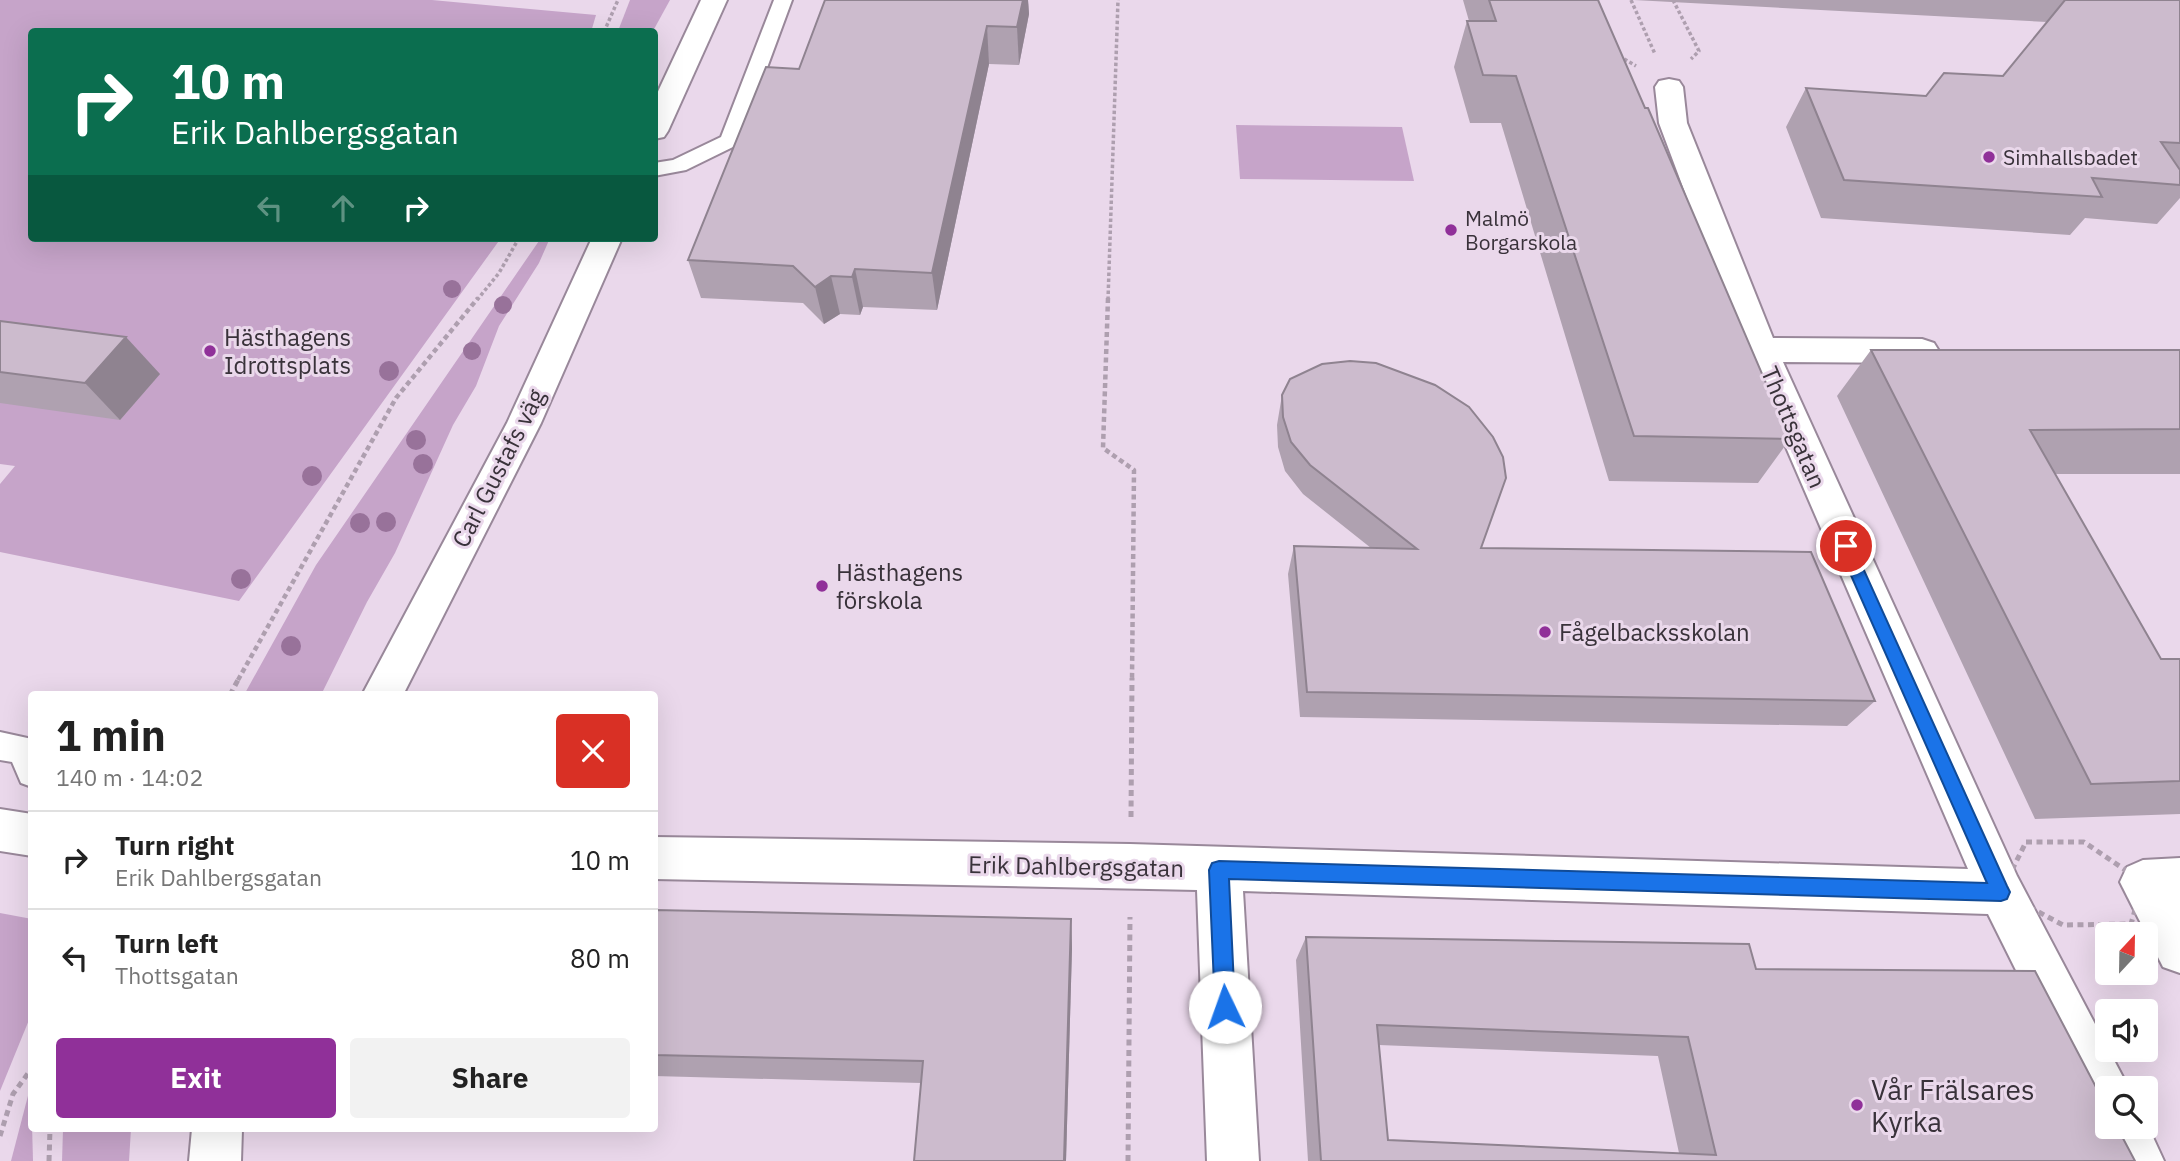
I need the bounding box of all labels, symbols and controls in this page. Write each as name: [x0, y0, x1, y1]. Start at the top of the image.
text: 10 m: [171, 49, 285, 112]
icon: right: [56, 56, 147, 147]
text: Erik Dahlbergsgatan: [171, 111, 459, 153]
place label: Simhallsbadet: [2003, 143, 2138, 171]
marker: Simhallsbadet: [1981, 149, 1997, 165]
icon: left: [251, 189, 289, 227]
icon: ahead: [324, 189, 362, 227]
icon: right: [397, 189, 435, 227]
place label: Malmö Borgarskola: [1465, 204, 1577, 256]
marker: Malmö Borgarskola: [1443, 222, 1459, 238]
place label: Hästhagens Idrottsplats: [224, 321, 351, 381]
marker: Hästhagens Idrottsplats: [202, 343, 218, 359]
street label: Thottsgatan: [1754, 361, 1834, 493]
street label: Carl Gustafs väg: [444, 383, 552, 553]
pin: [1816, 516, 1876, 576]
icon: arrive: [1827, 527, 1865, 565]
place label: Hästhagens förskola: [836, 556, 963, 616]
marker: Hästhagens förskola: [814, 578, 830, 594]
place label: Fågelbacksskolan: [1559, 616, 1750, 648]
marker: Fågelbacksskolan: [1537, 624, 1553, 640]
text: 1 min: [56, 708, 166, 763]
button: close: [556, 714, 630, 788]
text: 140 m · 14:02: [56, 762, 203, 792]
text: Turn right: [115, 828, 234, 862]
icon: right: [56, 841, 94, 879]
text: 10 m: [570, 843, 630, 877]
street label: Erik Dahlbergsgatan: [968, 848, 1184, 884]
text: Erik Dahlbergsgatan: [115, 862, 322, 892]
north arrow: [2095, 922, 2158, 985]
map controls: [2095, 922, 2158, 1139]
text: Turn left: [115, 926, 218, 960]
icon: left: [56, 939, 94, 977]
text: 80 m: [570, 941, 630, 975]
text: Thottsgatan: [115, 960, 239, 990]
position arrow: [1188, 970, 1262, 1044]
button: sound: [2095, 999, 2158, 1062]
button: Exit: [56, 1038, 336, 1118]
button: Share: [350, 1038, 630, 1118]
place label: Vår Frälsares Kyrka: [1871, 1071, 2035, 1140]
button: search: [2095, 1076, 2158, 1139]
marker: Vår Frälsares Kyrka: [1849, 1097, 1865, 1113]

